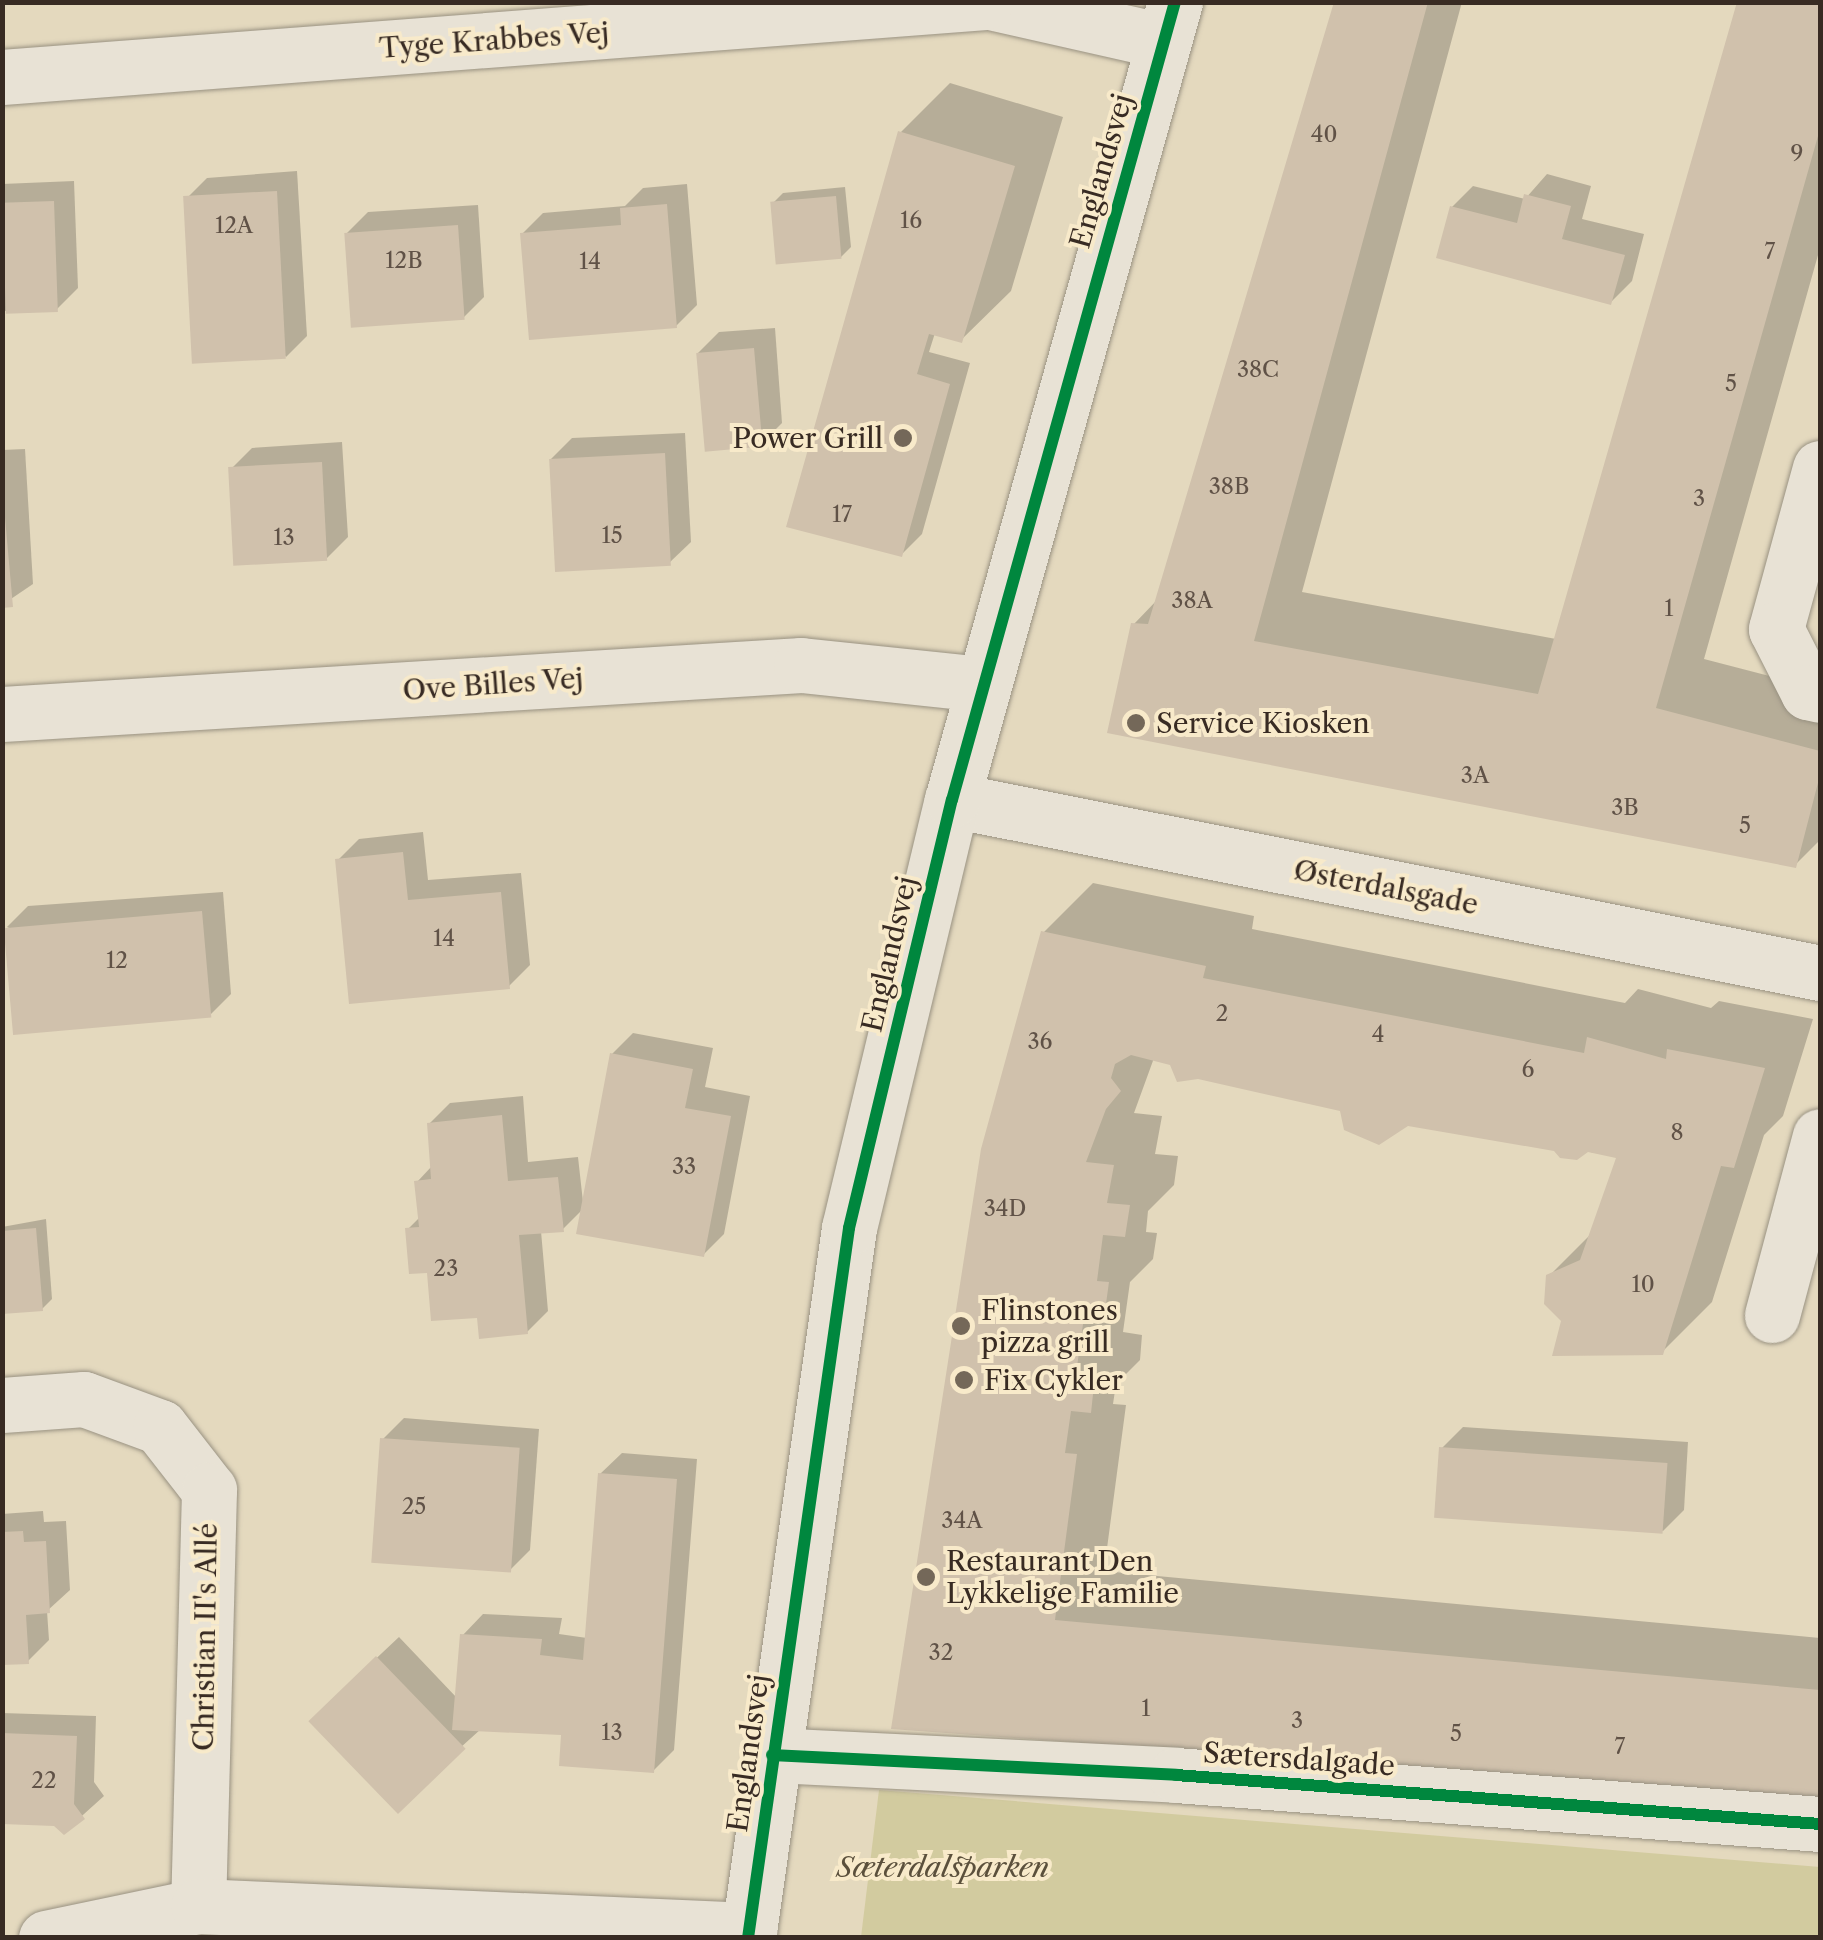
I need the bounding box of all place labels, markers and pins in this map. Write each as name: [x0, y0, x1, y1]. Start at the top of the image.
place label: Power Grill: [732, 421, 883, 455]
marker: Power Grill: [892, 427, 914, 449]
place label: Service Kiosken: [1156, 706, 1370, 740]
marker: Service Kiosken: [1125, 712, 1147, 734]
place label: Flinstones pizza grill: [981, 1293, 1118, 1359]
marker: Flinstones pizza grill: [950, 1315, 972, 1337]
place label: Fix Cykler: [984, 1363, 1123, 1397]
marker: Fix Cykler: [953, 1369, 975, 1391]
place label: Restaurant Den Lykkelige Familie: [946, 1544, 1179, 1610]
marker: Restaurant Den Lykkelige Familie: [915, 1566, 937, 1588]

